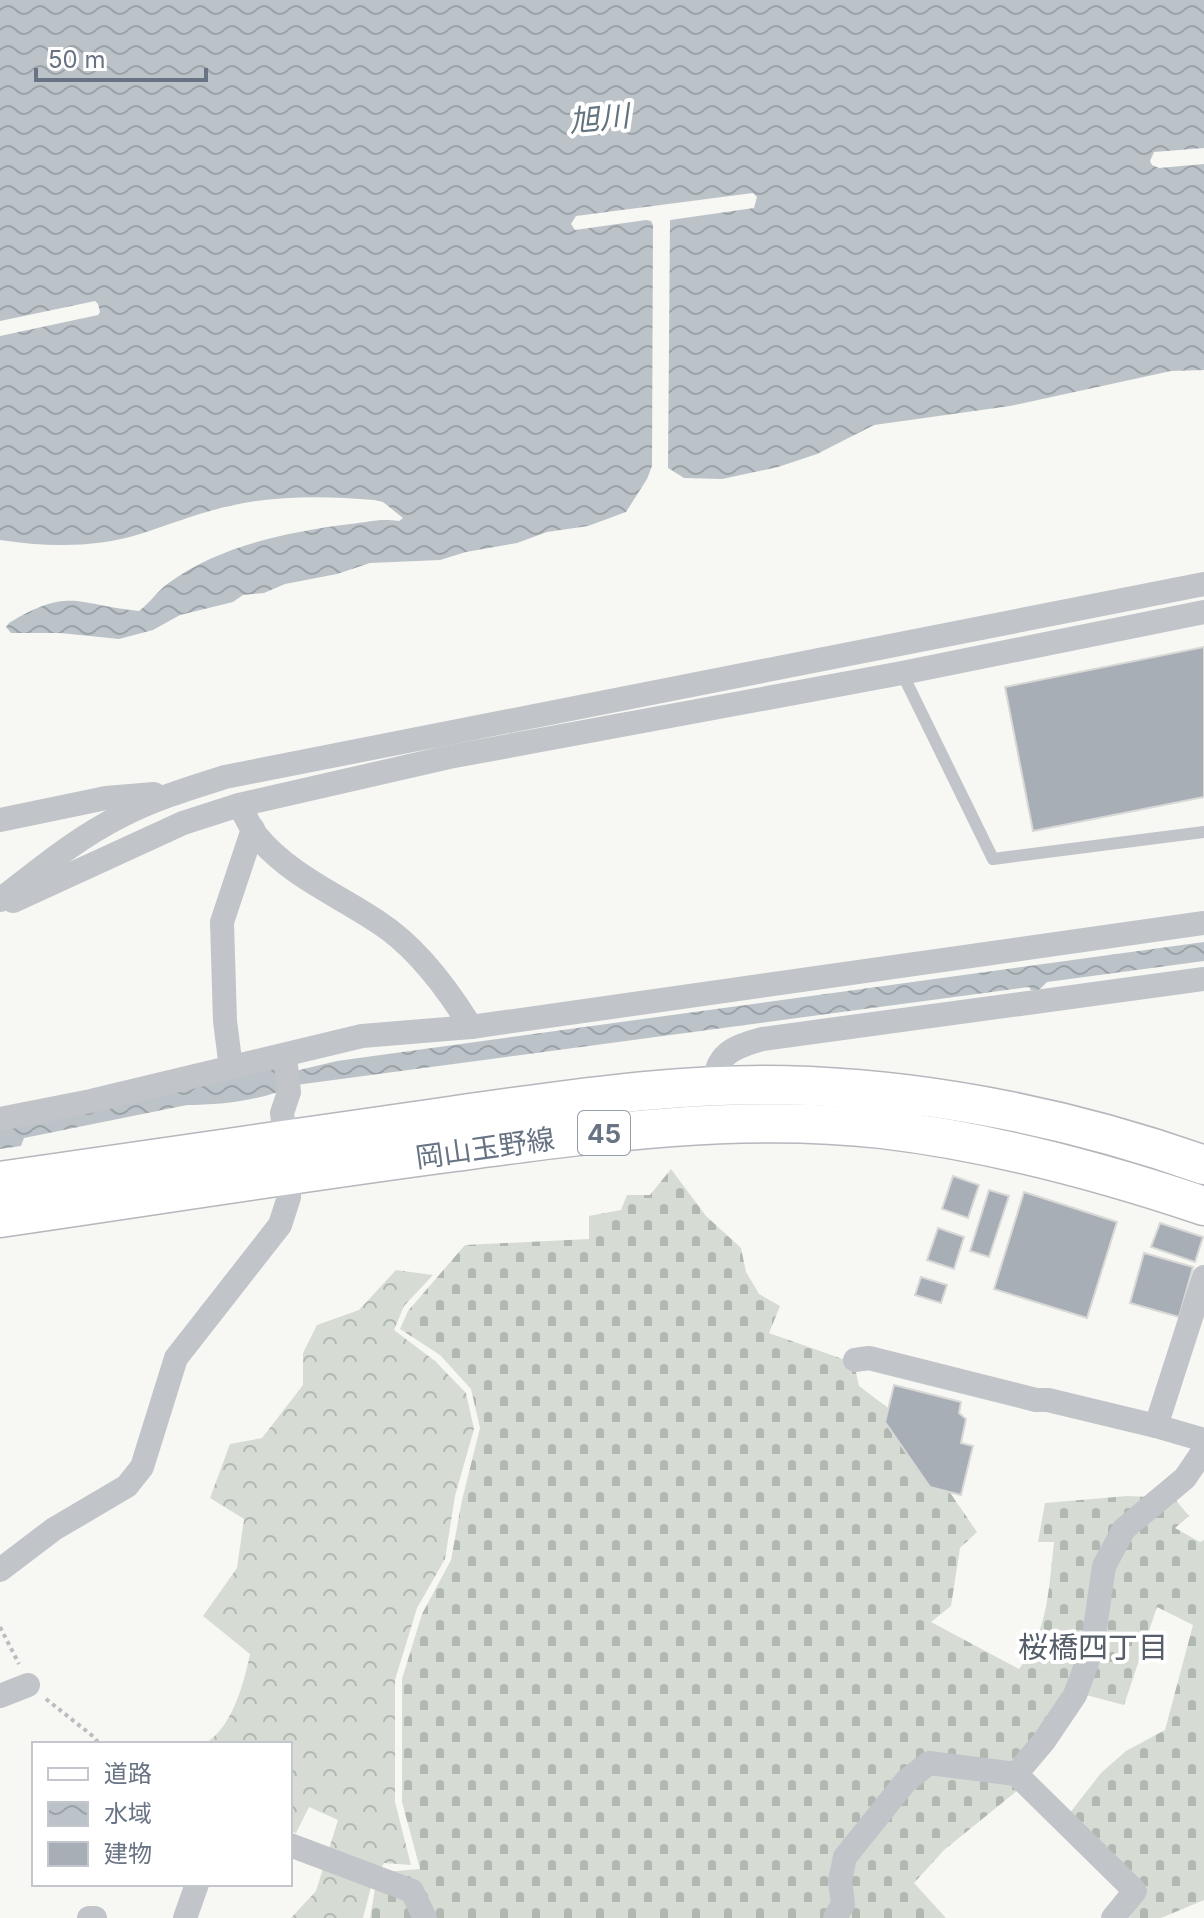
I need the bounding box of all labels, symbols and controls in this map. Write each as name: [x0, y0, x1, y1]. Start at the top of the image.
scale bar: [36, 32, 206, 82]
text: 50 m: [48, 45, 106, 74]
water label: 旭川: [567, 97, 634, 139]
road number: 45: [578, 1111, 630, 1155]
street label: 岡山玉野線: [413, 1121, 557, 1175]
district label: 桜橋四丁目: [1018, 1629, 1168, 1665]
legend: [32, 1742, 292, 1886]
text: 道路: [104, 1759, 152, 1788]
text: 水域: [104, 1799, 152, 1828]
text: 建物: [104, 1839, 152, 1868]

